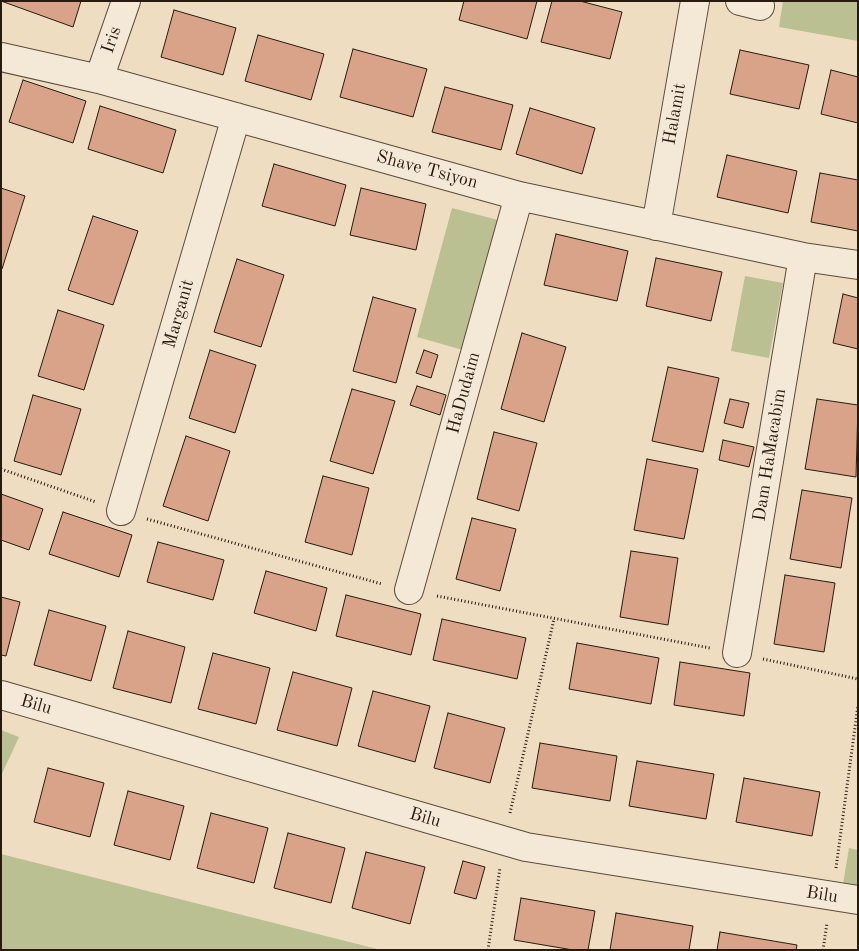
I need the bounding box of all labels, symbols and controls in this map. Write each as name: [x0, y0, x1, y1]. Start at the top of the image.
street label: Iris: [97, 24, 127, 56]
street label: Halamit: [659, 81, 691, 147]
street label: Shave Tsiyon: [374, 146, 480, 194]
street label: Marganit: [159, 277, 199, 351]
street label: HaDudaim: [443, 350, 485, 436]
street label: Dam HaMacabim: [749, 387, 791, 523]
street label: Bilu: [18, 690, 54, 720]
street label: Bilu: [407, 803, 443, 833]
street label: Bilu: [805, 882, 839, 908]

